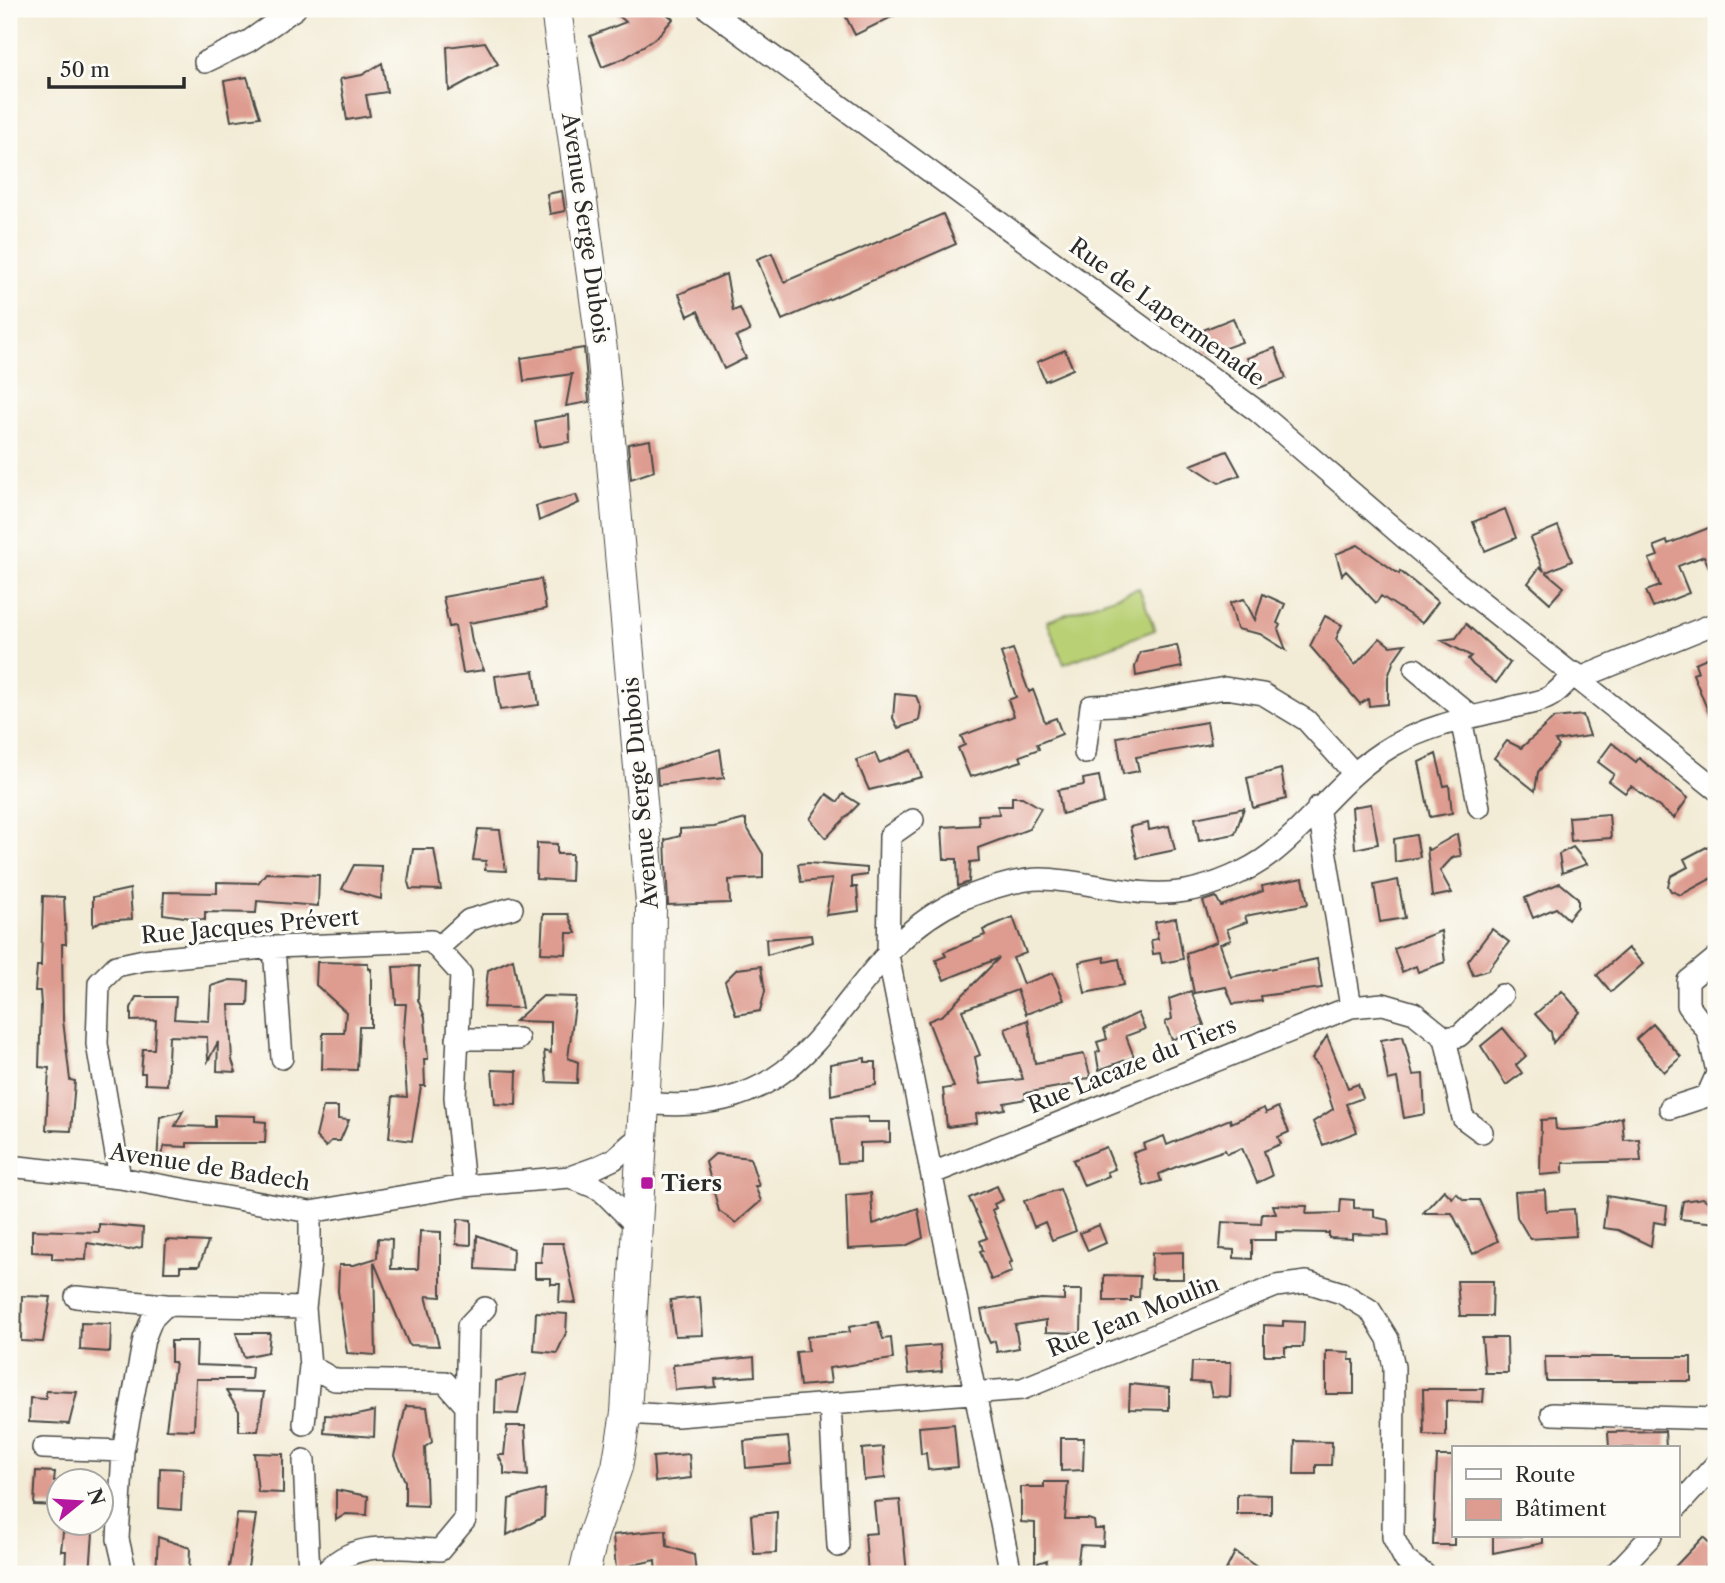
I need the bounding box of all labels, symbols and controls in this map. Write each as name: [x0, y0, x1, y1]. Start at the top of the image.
scale bar: [49, 46, 184, 90]
text: 50 m: [60, 57, 110, 82]
street label: Avenue Serge Dubois: [556, 110, 616, 345]
street label: Rue de Lapermenade: [1064, 232, 1270, 392]
street label: Avenue Serge Dubois: [616, 676, 664, 911]
street label: Rue Jacques Prévert: [140, 903, 360, 949]
street label: Rue Lacaze du Tiers: [1024, 1010, 1240, 1120]
street label: Avenue de Badech: [107, 1137, 312, 1197]
place label: Tiers: [661, 1169, 722, 1197]
marker: Tiers: [639, 1175, 655, 1191]
street label: Rue Jean Moulin: [1043, 1269, 1223, 1363]
legend: [1452, 1446, 1680, 1538]
text: Route: [1515, 1462, 1575, 1487]
north arrow: [46, 1468, 116, 1538]
text: N: [82, 1485, 109, 1508]
text: Bâtiment: [1515, 1496, 1607, 1521]

